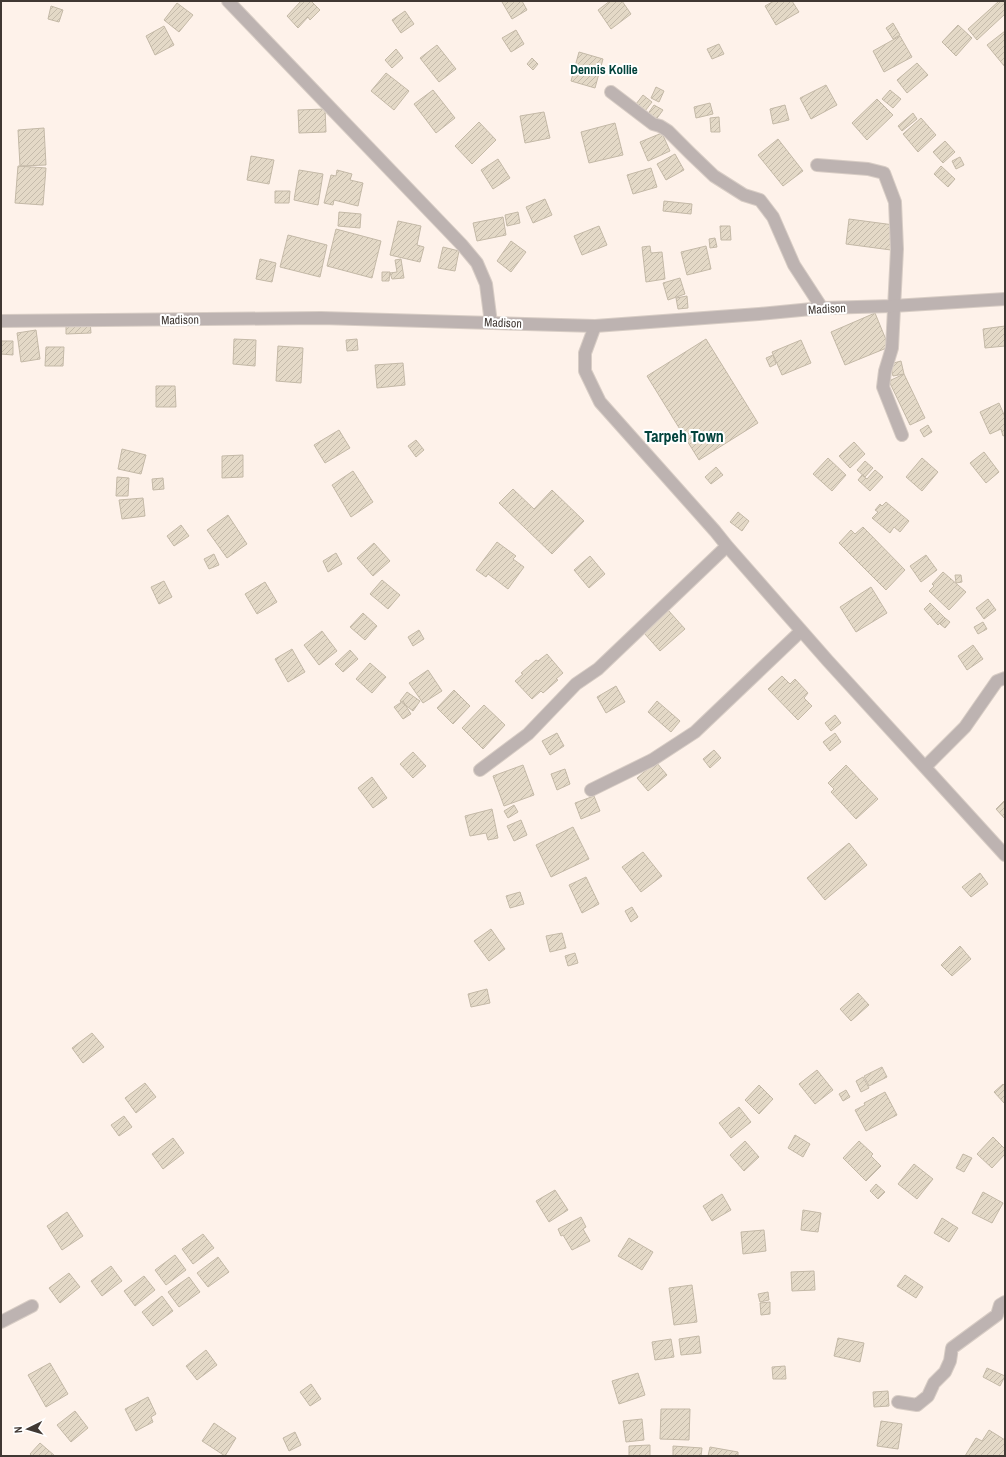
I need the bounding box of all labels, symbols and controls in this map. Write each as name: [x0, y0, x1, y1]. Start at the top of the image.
district label: Dennis Kollie: [570, 61, 638, 78]
street label: Madison: [808, 300, 846, 318]
street label: Madison: [161, 312, 199, 328]
street label: Madison: [484, 314, 522, 332]
district label: Tarpeh Town: [644, 425, 724, 447]
north arrow: [8, 1409, 48, 1449]
text: N: [11, 1426, 25, 1434]

